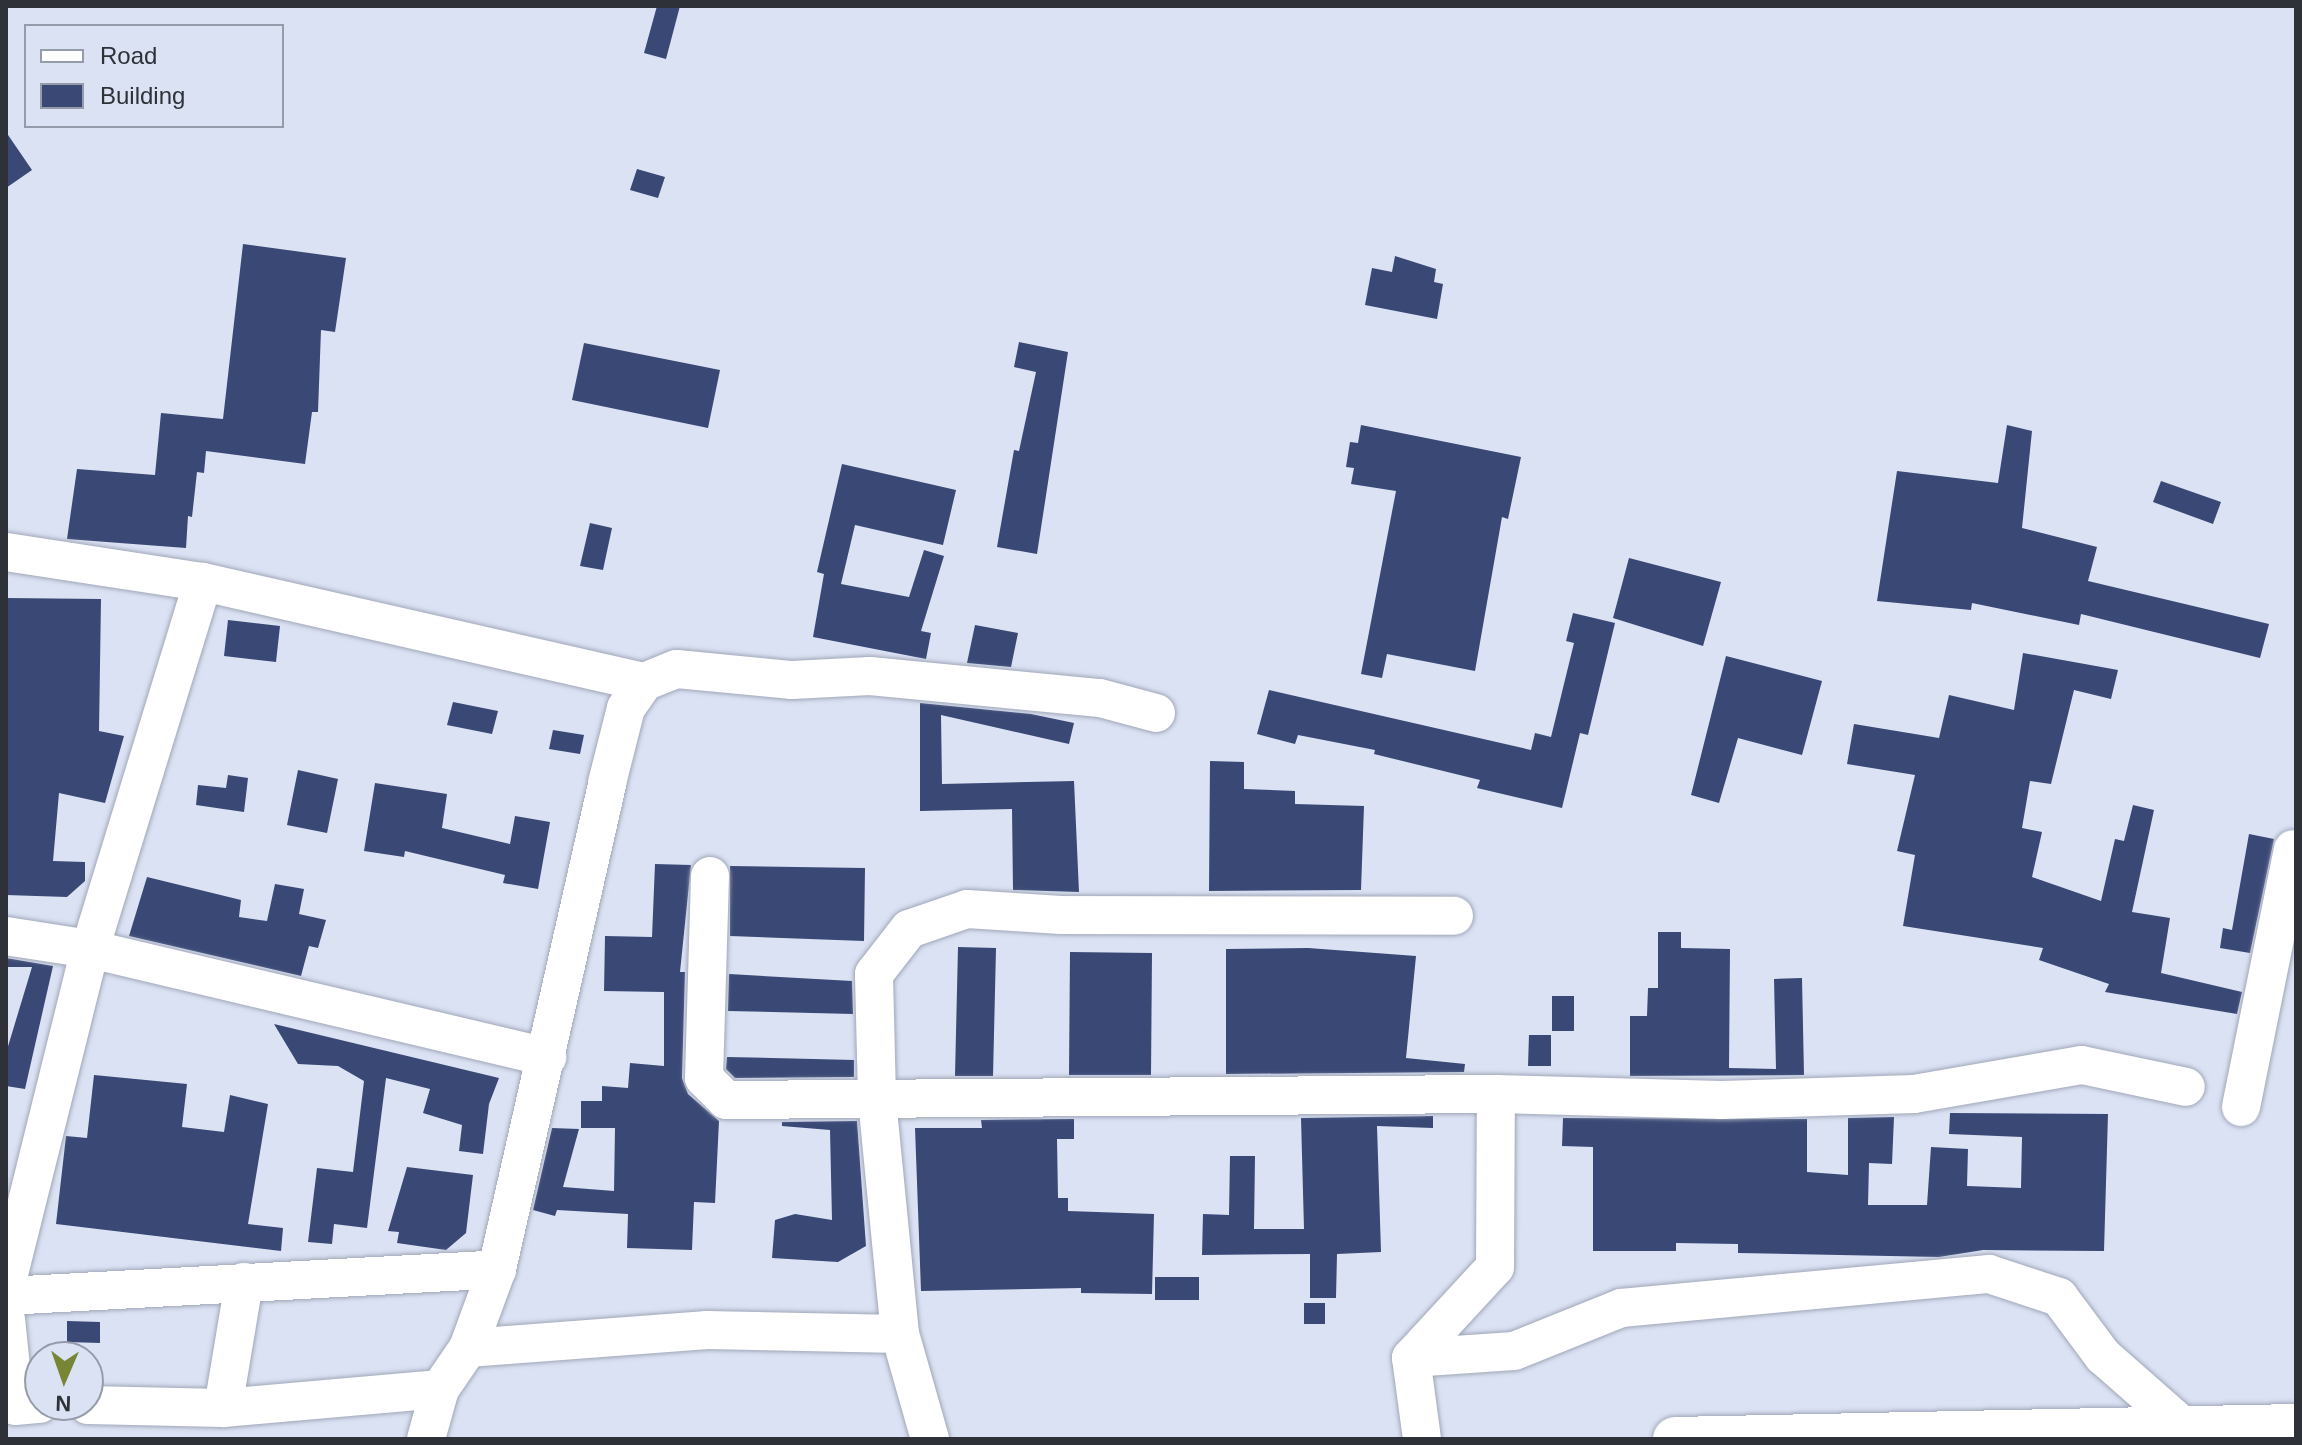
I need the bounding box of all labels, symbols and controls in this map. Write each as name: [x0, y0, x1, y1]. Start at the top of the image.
legend: [24, 24, 284, 128]
text: Road: [100, 42, 157, 69]
text: Building: [100, 82, 185, 109]
north arrow: [24, 1341, 104, 1421]
text: N: [55, 1391, 72, 1416]

